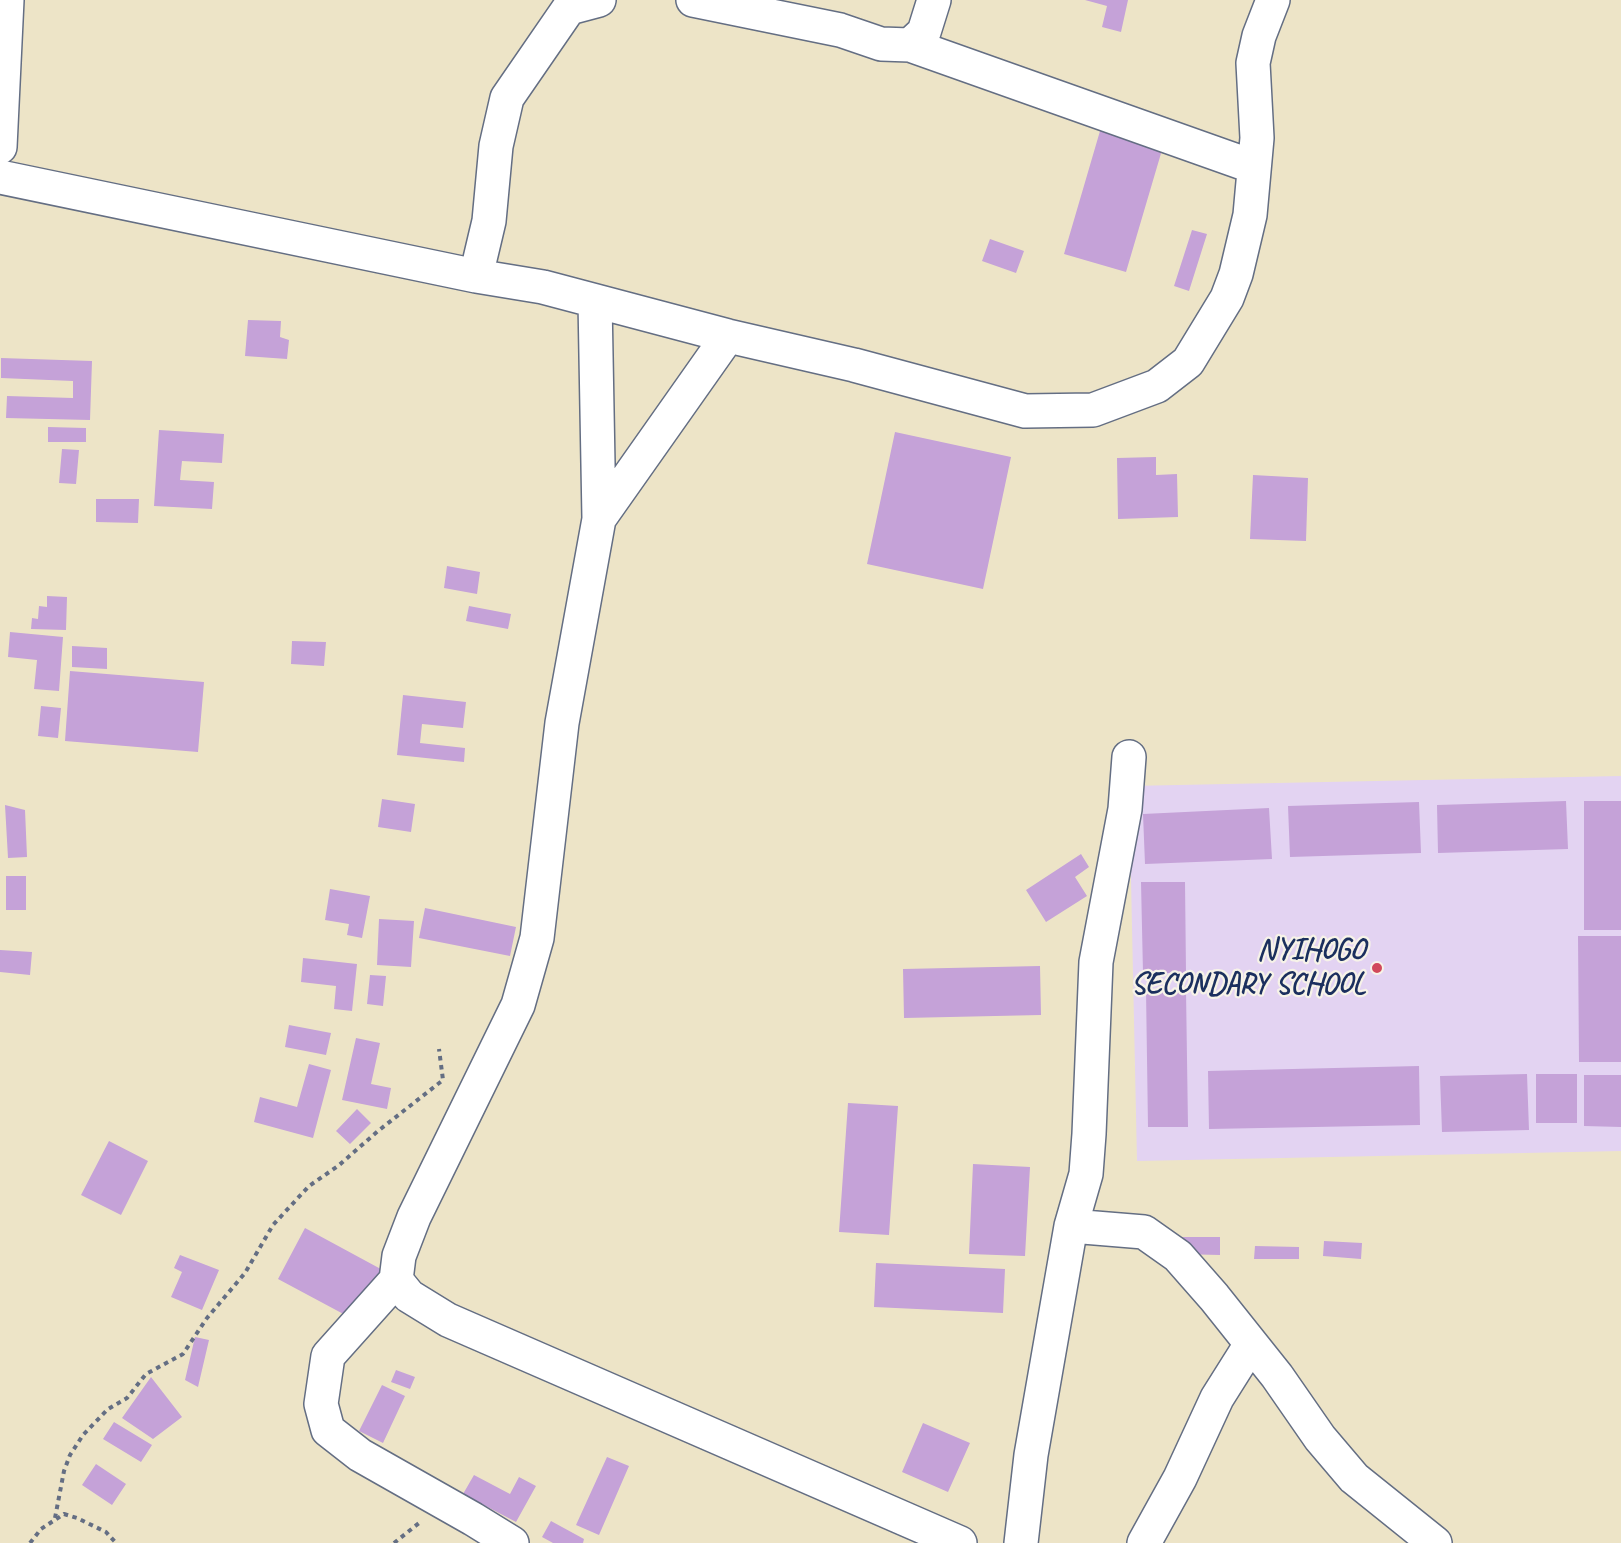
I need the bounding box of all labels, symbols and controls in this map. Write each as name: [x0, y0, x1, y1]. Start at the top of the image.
place label: NYIHOGO SECONDARY SCHOOL: [1131, 933, 1365, 1004]
marker: NYIHOGO SECONDARY SCHOOL: [1370, 961, 1384, 975]

